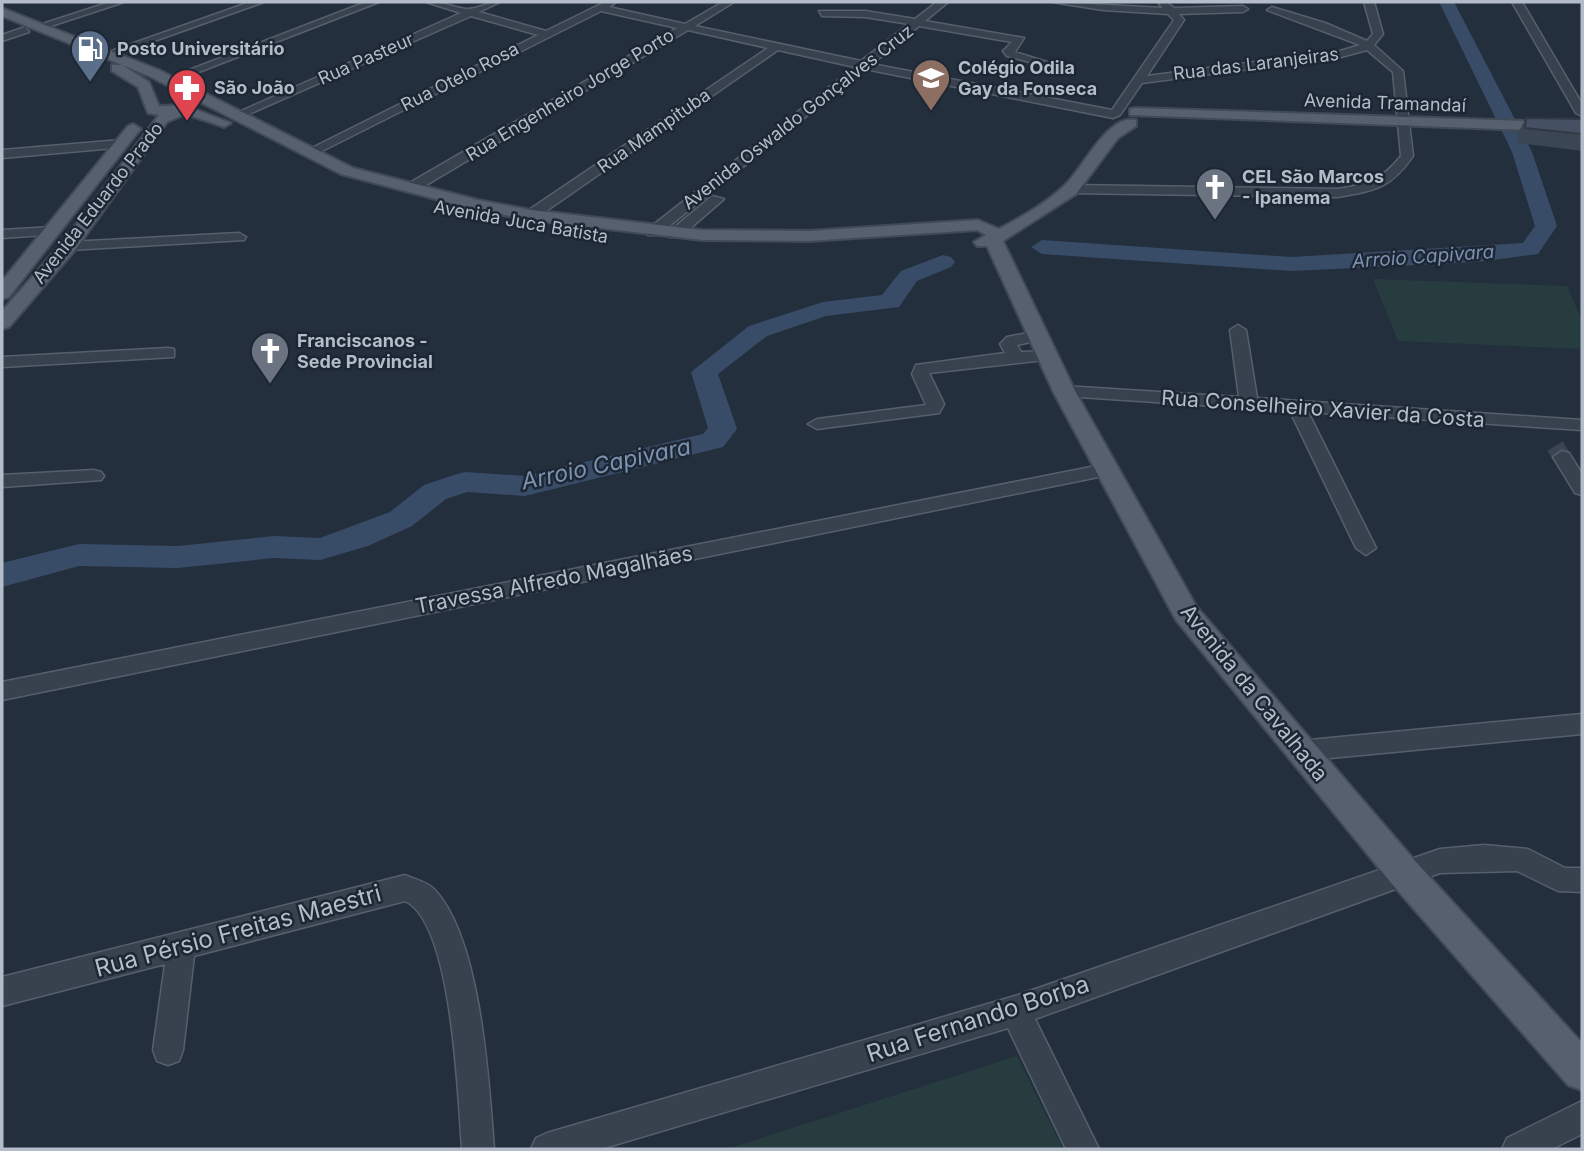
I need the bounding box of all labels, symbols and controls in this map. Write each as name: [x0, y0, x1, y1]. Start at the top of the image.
street label: Avenida Oswaldo Gonçalves Cruz: [678, 20, 917, 213]
street label: Rua Engenheiro Jorge Porto: [462, 24, 677, 165]
fuel station icon: Posto Universitário: [69, 28, 111, 83]
street label: Rua Pasteur: [315, 28, 417, 89]
place label: Posto Universitário: [117, 38, 285, 59]
street label: Rua Otelo Rosa: [397, 38, 522, 115]
street label: Rua das Laranjeiras: [1172, 43, 1340, 84]
school or university icon: Colégio Odila Gay da Fonseca: [910, 57, 952, 112]
place label: Colégio Odila Gay da Fonseca: [958, 57, 1097, 99]
pharmacy icon: São João: [166, 67, 208, 122]
place label: São João: [214, 77, 295, 98]
street label: Rua Mampituba: [593, 84, 714, 177]
street label: Avenida Tramandaí: [1304, 89, 1467, 116]
street label: Avenida Eduardo Prado: [28, 118, 167, 287]
church icon: CEL São Marcos - Ipanema: [1194, 166, 1236, 221]
place label: CEL São Marcos - Ipanema: [1242, 166, 1384, 208]
street label: Avenida Juca Batista: [432, 196, 610, 247]
water label: Arroio Capivara: [1350, 240, 1495, 273]
church icon: Franciscanos - Sede Provincial: [249, 330, 291, 385]
place label: Franciscanos - Sede Provincial: [297, 330, 433, 372]
street label: Rua Conselheiro Xavier da Costa: [1161, 385, 1486, 432]
water label: Arroio Capivara: [518, 432, 693, 496]
street label: Travessa Alfredo Magalhães: [413, 540, 695, 619]
street label: Avenida da Cavalhada: [1176, 599, 1333, 786]
street label: Rua Pérsio Freitas Maestri: [91, 878, 384, 983]
street label: Rua Fernando Borba: [863, 969, 1093, 1068]

